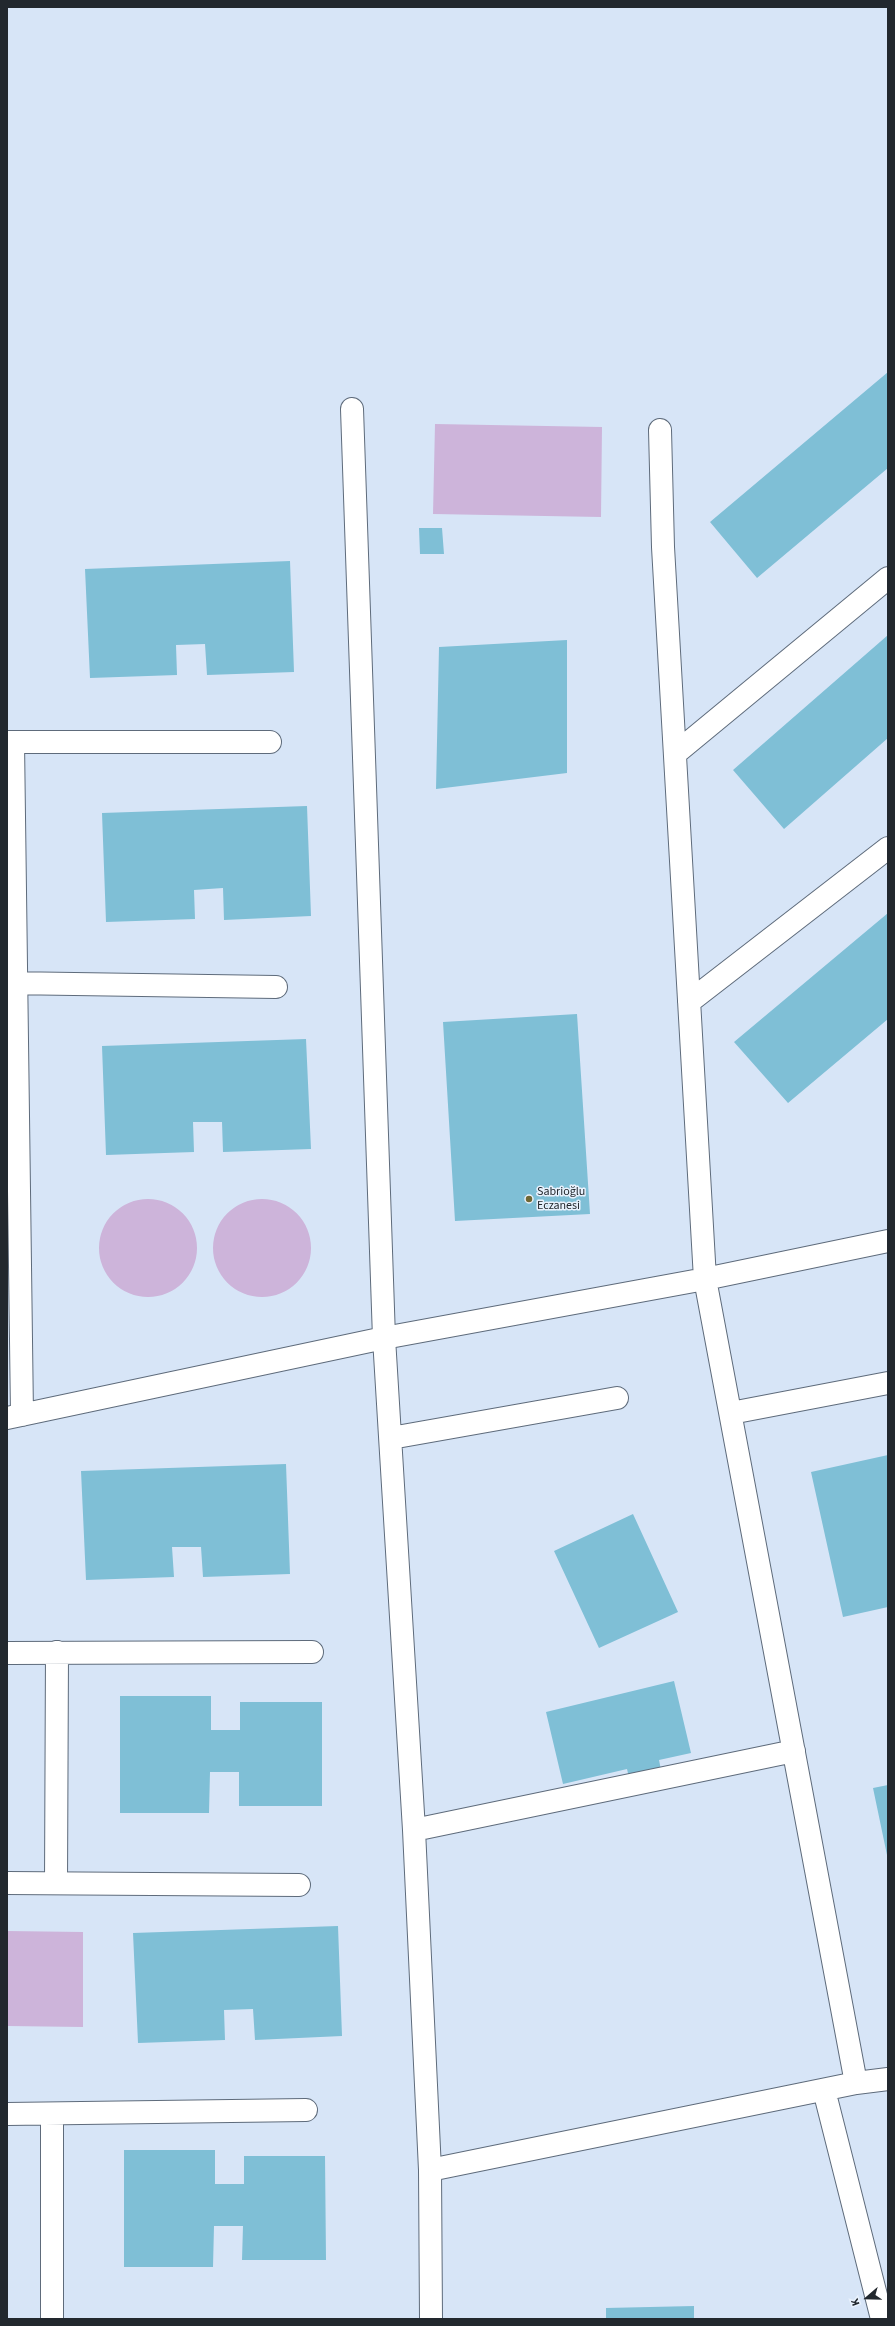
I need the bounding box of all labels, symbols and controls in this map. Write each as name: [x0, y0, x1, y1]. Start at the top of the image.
place label: Sabrioğlu Eczanesi: [537, 1185, 585, 1213]
marker: Sabrioğlu Eczanesi: [524, 1194, 534, 1204]
north arrow: [847, 2278, 887, 2318]
text: K: [847, 2297, 863, 2308]

